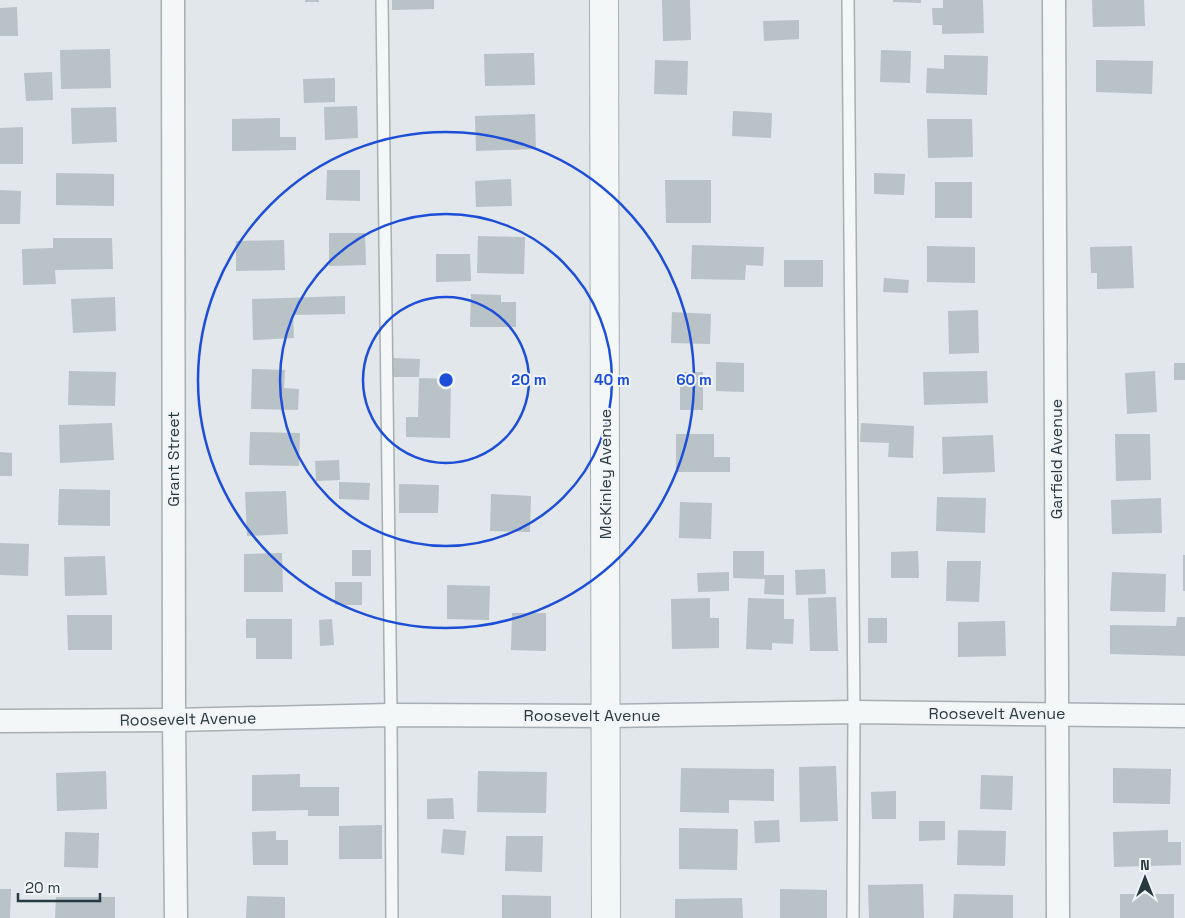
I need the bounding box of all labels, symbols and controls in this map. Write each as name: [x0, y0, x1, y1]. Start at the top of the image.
text: 20 m: [511, 370, 547, 389]
text: 40 m: [594, 370, 630, 389]
text: 60 m: [676, 370, 712, 389]
centre of rings: [437, 371, 455, 389]
street label: Garfield Avenue: [1046, 399, 1067, 519]
street label: McKinley Avenue: [595, 409, 616, 539]
street label: Grant Street: [163, 411, 184, 507]
street label: Roosevelt Avenue: [929, 703, 1065, 724]
street label: Roosevelt Avenue: [524, 705, 660, 726]
street label: Roosevelt Avenue: [119, 707, 257, 731]
north arrow: [1120, 853, 1170, 903]
text: N: [1140, 856, 1150, 874]
scale bar: [18, 870, 100, 902]
text: 20 m: [25, 878, 60, 897]

